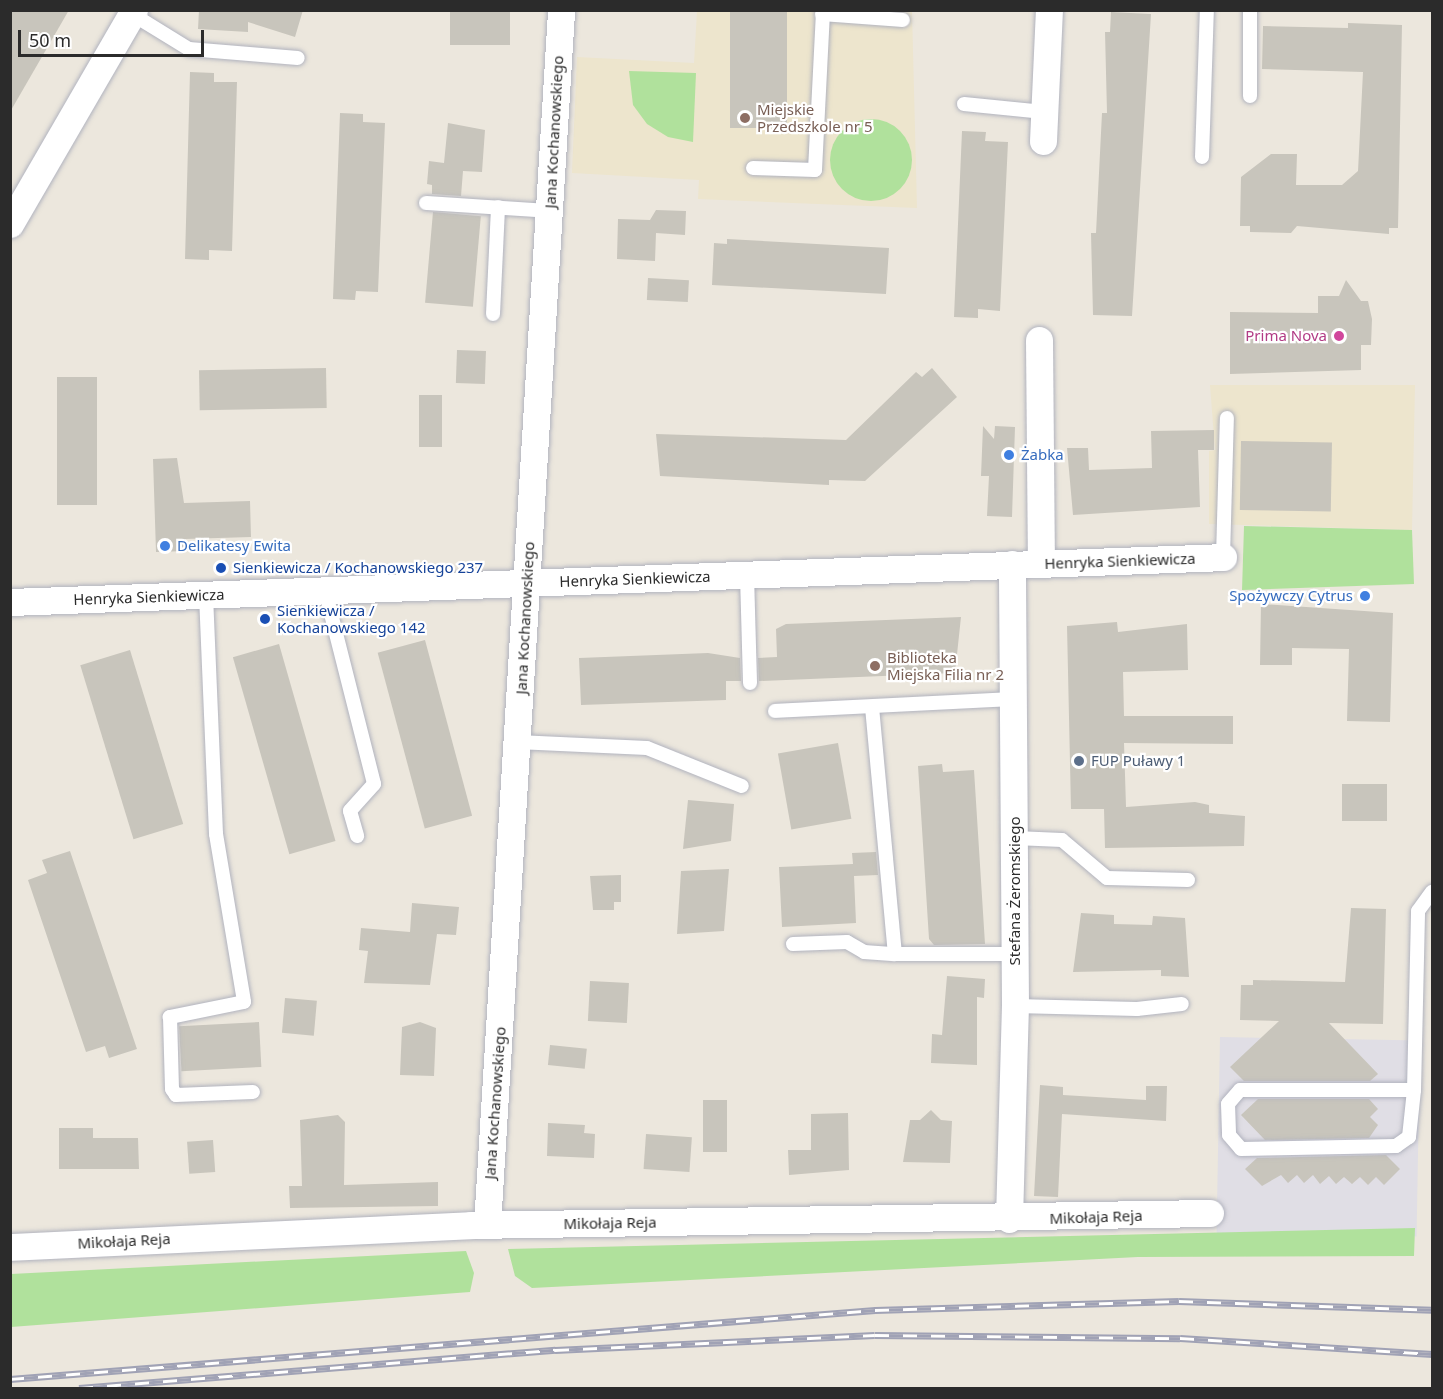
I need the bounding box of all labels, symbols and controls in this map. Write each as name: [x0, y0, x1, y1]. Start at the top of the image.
scale bar: [21, 18, 207, 56]
text: 50 m: [29, 28, 71, 52]
street label: Jana Kochanowskiego: [541, 55, 567, 209]
place label: Miejskie Przedszkole nr 5: [757, 100, 872, 135]
marker: Miejskie Przedszkole nr 5: [738, 111, 752, 125]
place label: Prima Nova: [1245, 327, 1327, 345]
marker: Prima Nova: [1332, 329, 1346, 343]
place label: Żabka: [1021, 446, 1064, 464]
marker: Żabka: [1002, 448, 1016, 462]
place label: Delikatesy Ewita: [177, 537, 291, 555]
marker: Delikatesy Ewita: [158, 539, 172, 553]
street label: Jana Kochanowskiego: [512, 541, 538, 695]
street label: Henryka Sienkiewicza: [1044, 549, 1196, 573]
place label: Sienkiewicza / Kochanowskiego 237: [233, 559, 483, 577]
marker: Sienkiewicza / Kochanowskiego 237: [214, 561, 228, 575]
street label: Henryka Sienkiewicza: [559, 567, 711, 591]
street label: Henryka Sienkiewicza: [73, 585, 225, 609]
place label: Spożywczy Cytrus: [1229, 587, 1353, 605]
marker: Spożywczy Cytrus: [1358, 589, 1372, 603]
place label: Sienkiewicza / Kochanowskiego 142: [277, 601, 426, 636]
marker: Sienkiewicza / Kochanowskiego 142: [258, 612, 272, 626]
place label: Biblioteka Miejska Filia nr 2: [887, 648, 1004, 683]
marker: Biblioteka Miejska Filia nr 2: [868, 659, 882, 673]
place label: FUP Puławy 1: [1091, 752, 1185, 770]
marker: FUP Puławy 1: [1072, 754, 1086, 768]
street label: Stefana Żeromskiego: [1006, 816, 1024, 966]
street label: Jana Kochanowskiego: [481, 1026, 509, 1180]
street label: Mikołaja Reja: [1049, 1206, 1143, 1228]
street label: Mikołaja Reja: [563, 1213, 657, 1233]
street label: Mikołaja Reja: [77, 1230, 171, 1252]

